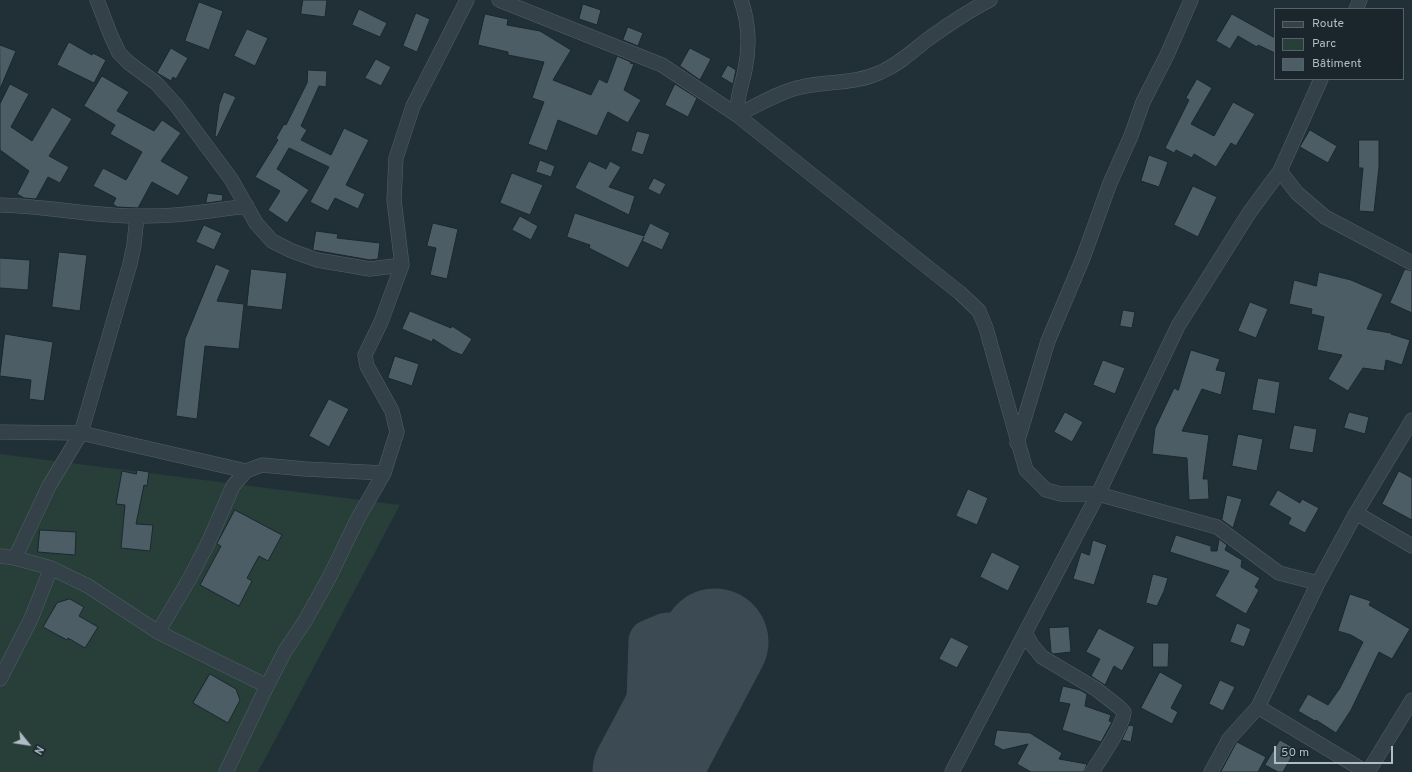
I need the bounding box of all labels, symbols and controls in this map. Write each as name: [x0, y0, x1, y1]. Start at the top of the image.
legend: [1274, 8, 1404, 80]
text: Route: [1312, 16, 1344, 32]
text: Parc: [1312, 36, 1336, 52]
text: Bâtiment: [1312, 56, 1362, 72]
north arrow: [8, 724, 48, 764]
scale bar: [1276, 738, 1395, 764]
text: N: [30, 743, 46, 757]
text: 50 m: [1281, 745, 1309, 761]

